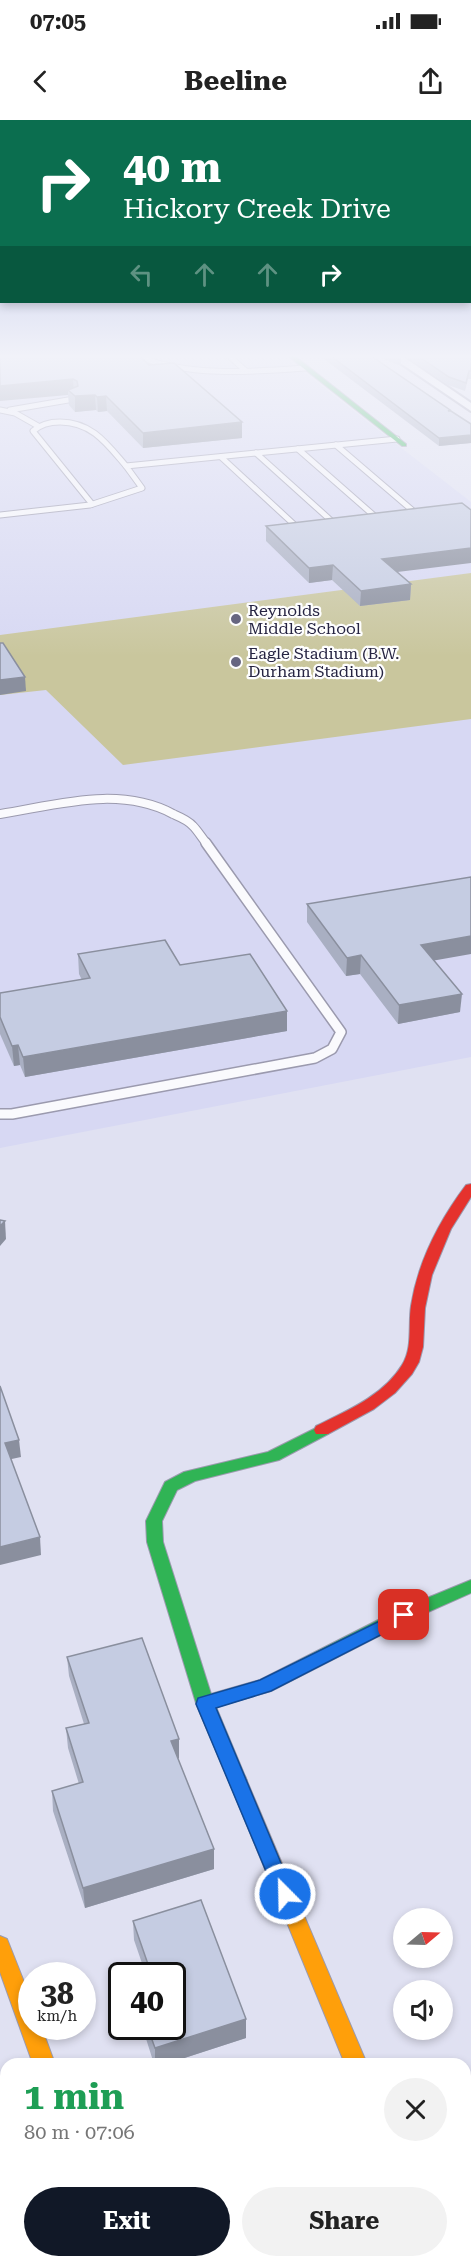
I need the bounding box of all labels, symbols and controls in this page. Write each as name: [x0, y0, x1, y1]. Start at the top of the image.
text: 07:05: [30, 9, 86, 34]
icon: back: [24, 65, 57, 98]
text: Beeline: [184, 65, 287, 97]
icon: share: [414, 65, 447, 98]
text: 40 m: [123, 143, 221, 192]
icon: right: [24, 144, 102, 222]
text: Hickory Creek Drive: [123, 193, 391, 225]
icon: left: [125, 258, 158, 291]
icon: ahead: [188, 258, 221, 291]
icon: ahead: [251, 258, 284, 291]
icon: right: [314, 258, 347, 291]
place label: Reynolds Middle School: [248, 601, 361, 638]
marker: Reynolds Middle School: [229, 612, 243, 626]
place label: Eagle Stadium (B.W. Durham Stadium): [248, 644, 399, 681]
marker: Eagle Stadium (B.W. Durham Stadium): [229, 655, 243, 669]
pin: [378, 1589, 429, 1640]
icon: arrive: [387, 1598, 420, 1631]
position arrow: [253, 1862, 317, 1926]
north arrow: [393, 1908, 453, 1968]
map controls: [393, 1908, 453, 2040]
speed limit sign: 40: [108, 1962, 186, 2040]
text: 38: [40, 1976, 74, 2011]
button: sound: [393, 1980, 453, 2040]
text: km/h: [37, 2007, 77, 2025]
text: 1 min: [24, 2076, 124, 2118]
button: close: [384, 2078, 447, 2141]
text: 80 m · 07:06: [24, 2120, 135, 2144]
button: Exit: [24, 2187, 230, 2256]
button: Share: [242, 2187, 447, 2256]

